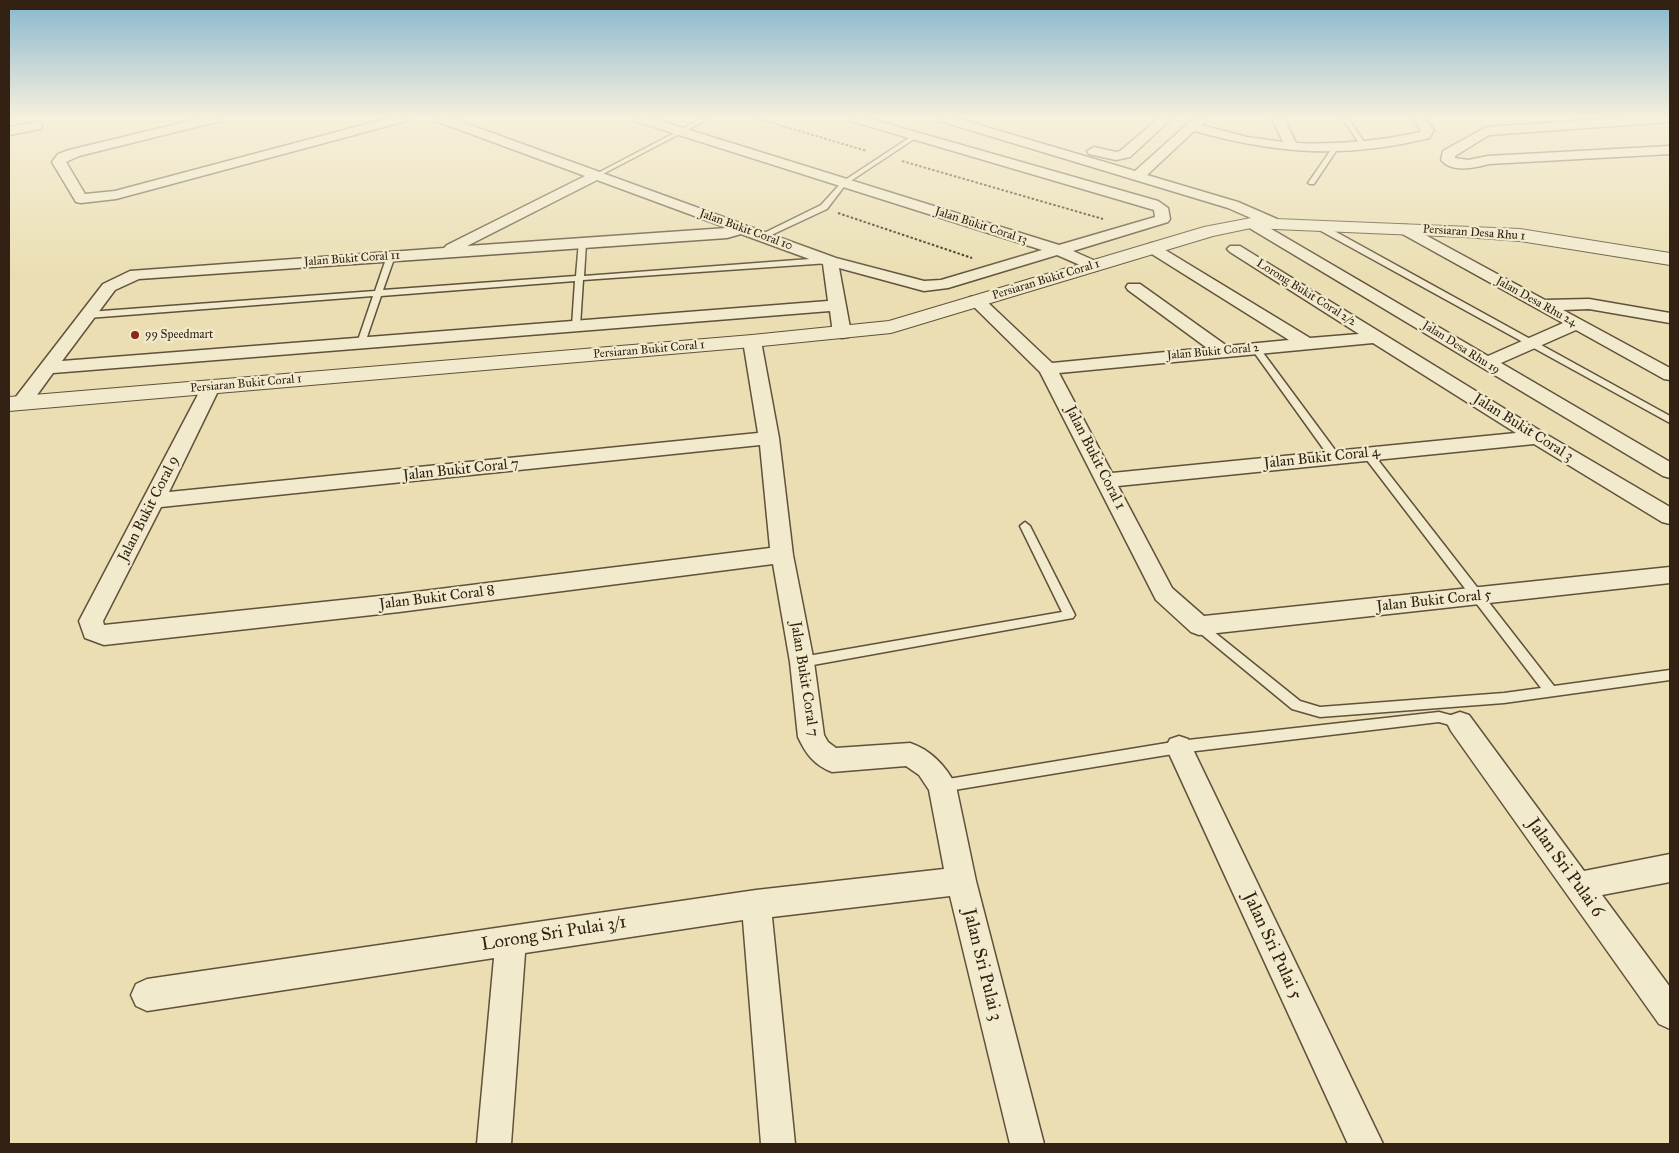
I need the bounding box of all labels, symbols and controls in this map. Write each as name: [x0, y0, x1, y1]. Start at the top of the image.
street label: Jalan Bukit Coral 13: [933, 204, 1029, 248]
street label: Jalan Bukit Coral 10: [697, 206, 795, 254]
street label: Persiaran Desa Rhu 1: [1422, 222, 1526, 244]
street label: Jalan Bukit Coral 11: [304, 248, 400, 270]
street label: Lorong Bukit Coral 2/2: [1253, 256, 1359, 330]
street label: Persiaran Bukit Coral 1: [990, 257, 1102, 303]
street label: Jalan Desa Rhu 24: [1493, 274, 1579, 330]
street label: Jalan Desa Rhu 19: [1420, 318, 1502, 378]
place label: 99 Speedmart: [145, 328, 213, 342]
marker: 99 Speedmart: [129, 329, 141, 341]
street label: Persiaran Bukit Coral 1: [593, 338, 705, 362]
street label: Jalan Bukit Coral 2: [1166, 341, 1260, 363]
street label: Persiaran Bukit Coral 1: [190, 372, 302, 396]
street label: Jalan Bukit Coral 3: [1470, 390, 1576, 466]
street label: Jalan Bukit Coral 1: [1061, 403, 1129, 513]
street label: Jalan Bukit Coral 4: [1263, 443, 1381, 473]
street label: Jalan Bukit Coral 9: [115, 453, 183, 565]
street label: Jalan Bukit Coral 7: [402, 455, 520, 485]
street label: Jalan Bukit Coral 8: [378, 582, 496, 614]
street label: Jalan Bukit Coral 5: [1376, 586, 1492, 616]
street label: Jalan Bukit Coral 7: [786, 620, 822, 738]
street label: Jalan Sri Pulai 6: [1522, 814, 1608, 922]
street label: Jalan Sri Pulai 5: [1238, 889, 1306, 1003]
street label: Jalan Sri Pulai 3: [958, 907, 1006, 1023]
street label: Lorong Sri Pulai 3/1: [480, 912, 628, 956]

